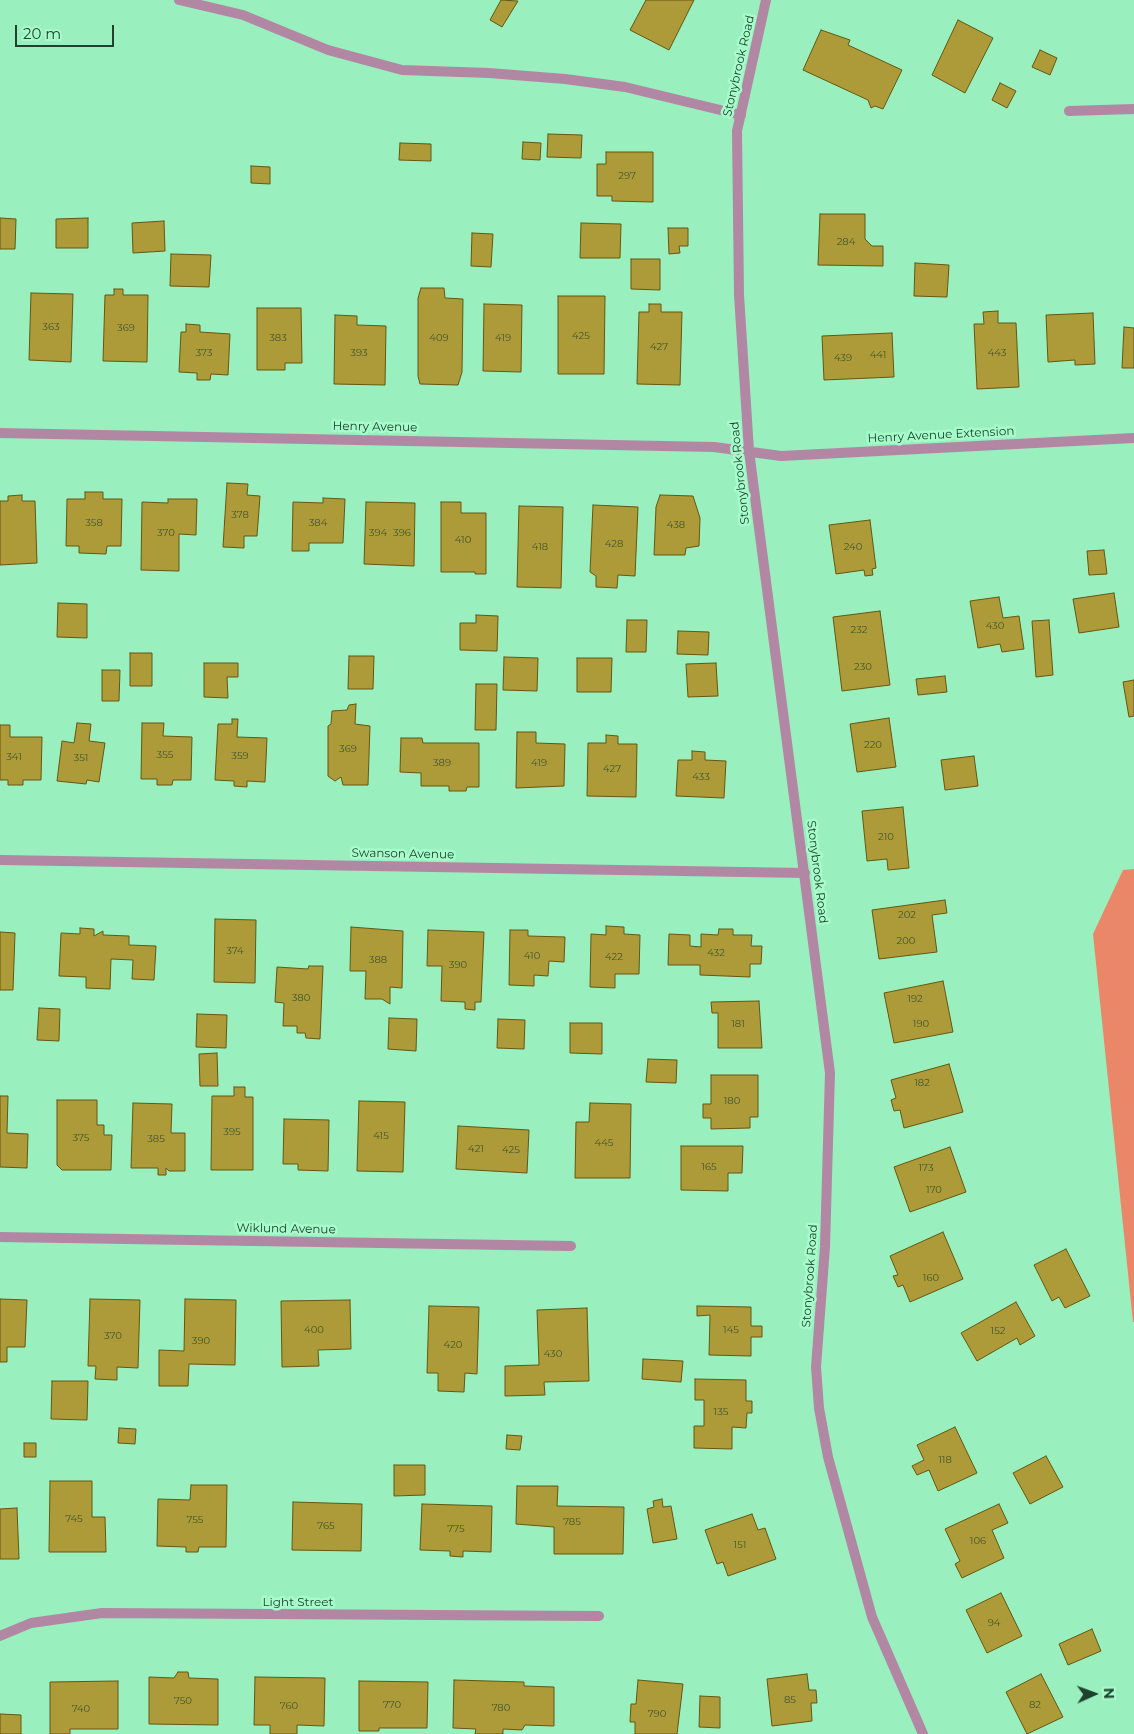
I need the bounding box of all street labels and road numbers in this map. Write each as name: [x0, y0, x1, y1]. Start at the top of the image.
street label: Stonybrook Road: [720, 14, 758, 118]
street label: Henry Avenue: [332, 419, 418, 435]
street label: Stonybrook Road: [727, 421, 753, 525]
street label: Henry Avenue Extension: [867, 424, 1015, 446]
street label: Stonybrook Road: [804, 820, 830, 924]
street label: Swanson Avenue: [352, 846, 454, 862]
street label: Wiklund Avenue: [236, 1221, 336, 1237]
street label: Stonybrook Road: [799, 1224, 821, 1328]
street label: Light Street: [263, 1595, 333, 1609]

